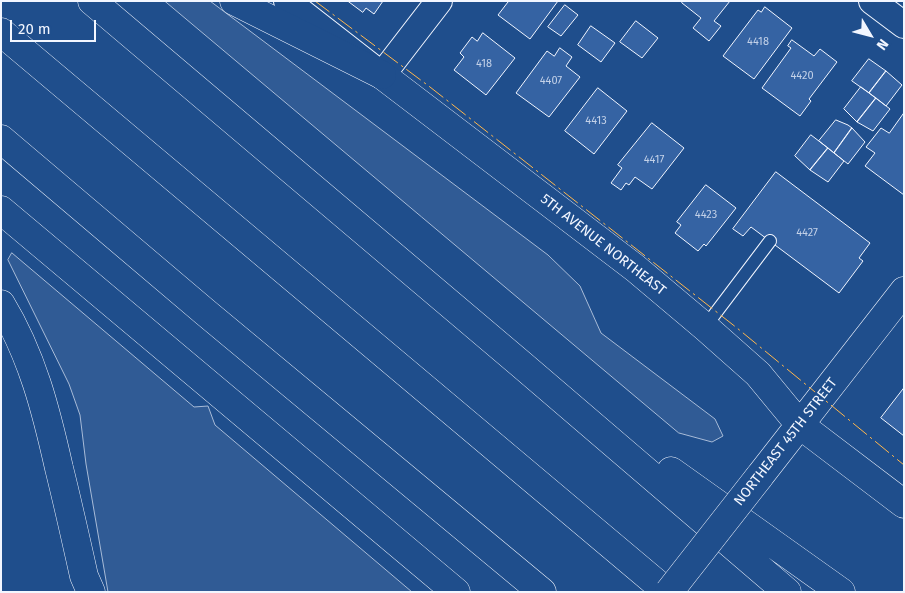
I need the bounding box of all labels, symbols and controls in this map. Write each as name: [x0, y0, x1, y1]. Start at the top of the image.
scale bar: [12, 10, 99, 42]
north arrow: [845, 10, 895, 60]
text: 20 m: [18, 20, 51, 38]
house number: 4418: [747, 35, 769, 49]
text: N: [873, 35, 892, 53]
house number: 418: [476, 57, 492, 71]
house number: 4420: [790, 69, 814, 83]
house number: 4407: [540, 74, 562, 88]
house number: 4413: [585, 114, 607, 128]
house number: 4417: [644, 153, 664, 167]
street label: 5TH AVENUE NORTHEAST: [537, 191, 669, 299]
house number: 4423: [695, 208, 717, 222]
house number: 4427: [796, 226, 818, 240]
street label: NORTHEAST 45TH STREET: [731, 375, 841, 509]

